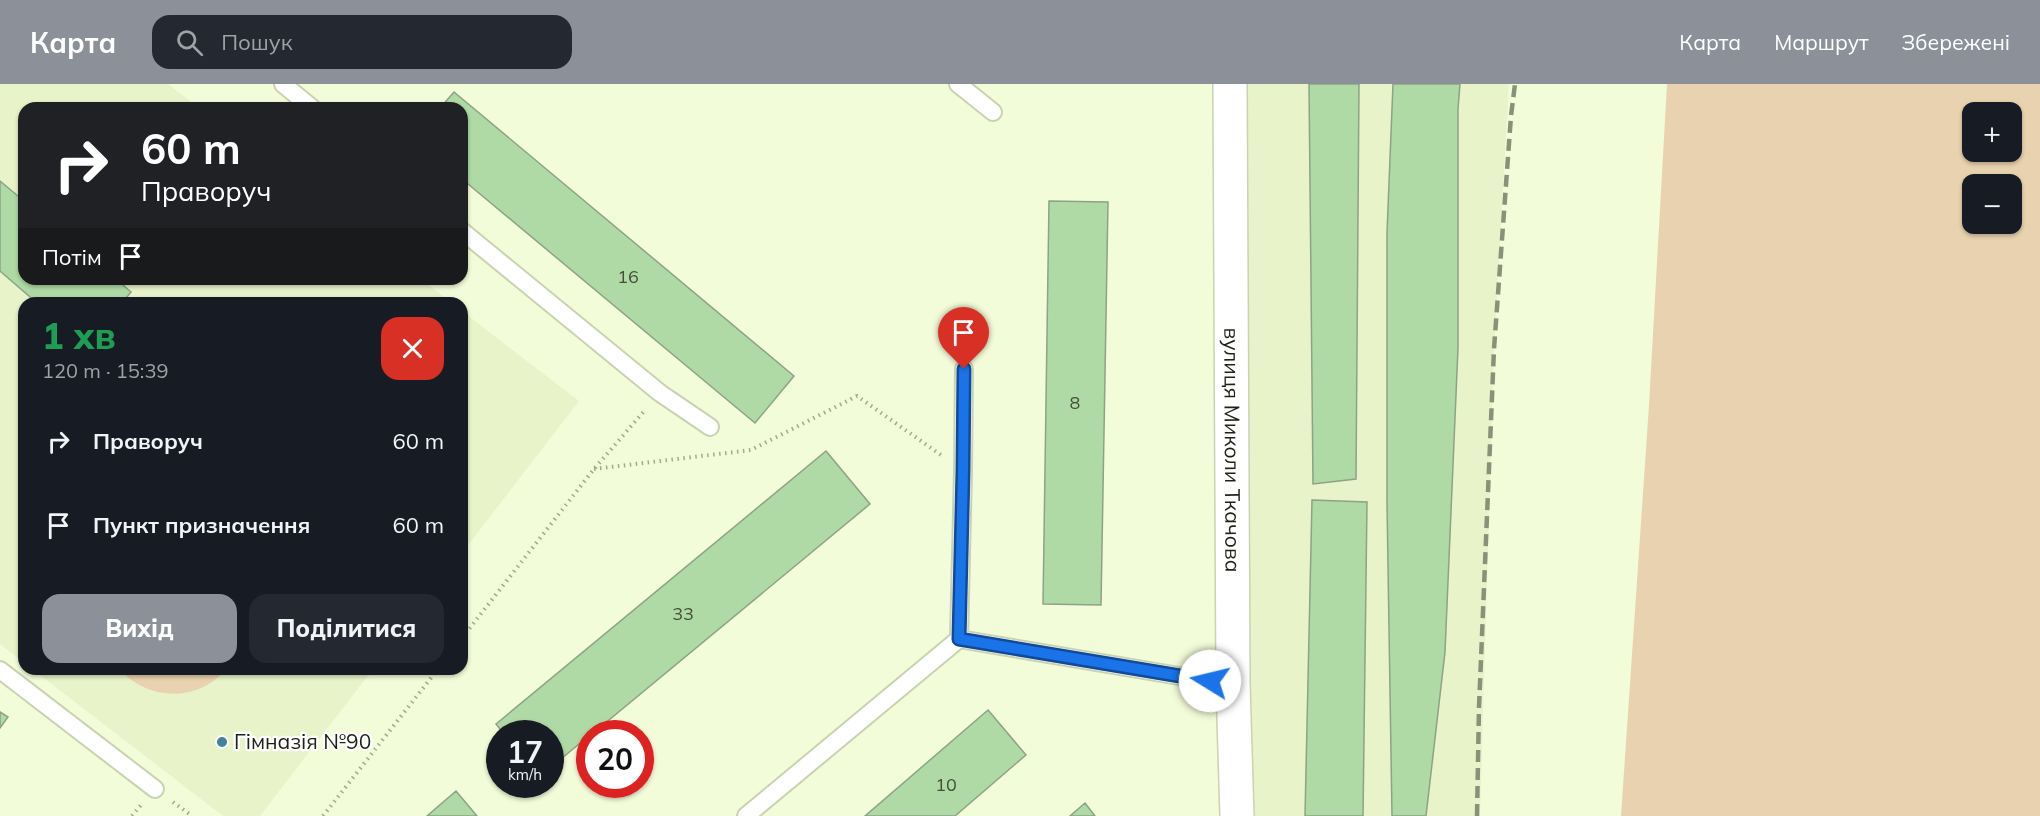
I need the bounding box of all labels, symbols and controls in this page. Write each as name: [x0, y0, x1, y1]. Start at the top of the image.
search box: [152, 15, 572, 69]
text: Карта: [30, 25, 116, 60]
icon: search: [173, 26, 206, 59]
text: Пошук: [221, 28, 292, 56]
text: Карта: [1679, 29, 1741, 55]
text: Маршрут: [1774, 29, 1869, 55]
text: Збережені: [1902, 29, 2010, 55]
map controls: [1962, 102, 2022, 234]
button: +: [1962, 102, 2022, 162]
text: 60 m: [141, 122, 241, 175]
icon: right: [42, 126, 120, 204]
text: Праворуч: [141, 174, 271, 208]
button: −: [1962, 174, 2022, 234]
icon: arrive: [114, 240, 147, 273]
text: Потім: [42, 243, 102, 271]
house number: 16: [617, 265, 639, 288]
pin: [938, 307, 989, 369]
text: 1 хв: [42, 313, 116, 358]
icon: arrive: [947, 316, 980, 349]
button: close: [381, 317, 444, 380]
street label: вулиця Миколи Ткачова: [1219, 327, 1246, 573]
text: 120 m · 15:39: [42, 358, 168, 383]
house number: 8: [1070, 391, 1080, 414]
icon: right: [42, 425, 75, 458]
text: Праворуч: [93, 427, 203, 455]
text: 60 m: [393, 427, 444, 455]
icon: arrive: [42, 509, 75, 542]
text: Пункт призначення: [93, 511, 310, 539]
text: 60 m: [393, 511, 444, 539]
button: Вихід: [42, 594, 237, 663]
button: Поділитися: [249, 594, 444, 663]
house number: 33: [672, 602, 694, 625]
position arrow: [1178, 649, 1242, 713]
speed limit sign: 20: [576, 720, 654, 798]
place label: Гімназія №90: [234, 728, 371, 754]
text: 17: [507, 733, 543, 771]
marker: Гімназія №90: [215, 735, 229, 749]
text: km/h: [508, 765, 542, 784]
house number: 10: [935, 773, 957, 796]

